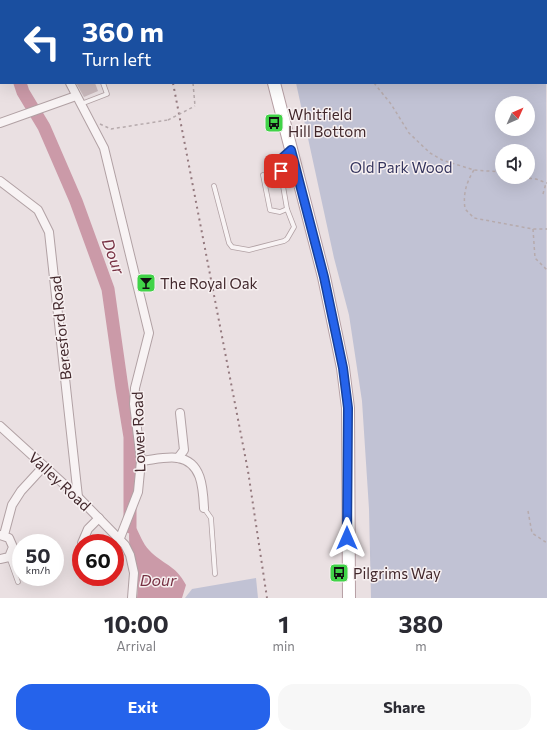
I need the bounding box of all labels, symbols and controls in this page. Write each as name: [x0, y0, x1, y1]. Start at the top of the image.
text: 360 m: [82, 14, 164, 48]
icon: left: [16, 16, 68, 68]
text: Turn left: [82, 48, 151, 70]
north arrow: [495, 96, 535, 136]
map controls: [495, 96, 535, 184]
place label: Whitfield Hill Bottom: [288, 105, 366, 140]
bus stop icon: Whitfield Hill Bottom: [263, 112, 285, 134]
button: sound: [495, 144, 535, 184]
pin: [264, 154, 298, 188]
park label: Old Park Wood: [350, 158, 452, 176]
icon: arrive: [270, 160, 292, 182]
water label: Dour: [99, 236, 129, 277]
bar icon: The Royal Oak: [135, 272, 157, 294]
place label: The Royal Oak: [160, 274, 258, 292]
street label: Beresford Road: [46, 275, 74, 381]
street label: Lower Road: [128, 391, 148, 473]
street label: Valley Road: [25, 448, 95, 514]
position arrow: [326, 517, 368, 559]
speed limit sign: 60: [72, 534, 124, 586]
text: 50: [26, 543, 50, 567]
bus stop icon: Pilgrims Way: [328, 562, 350, 584]
text: km/h: [26, 564, 50, 576]
place label: Pilgrims Way: [353, 564, 441, 582]
water label: Dour: [140, 570, 177, 589]
text: 10:00: [104, 609, 169, 638]
text: 1: [278, 609, 289, 638]
text: 380: [398, 609, 443, 638]
text: Arrival: [117, 638, 156, 654]
text: min: [273, 638, 295, 654]
text: m: [415, 638, 427, 654]
button: Exit: [16, 684, 270, 730]
button: Share: [278, 684, 531, 730]

